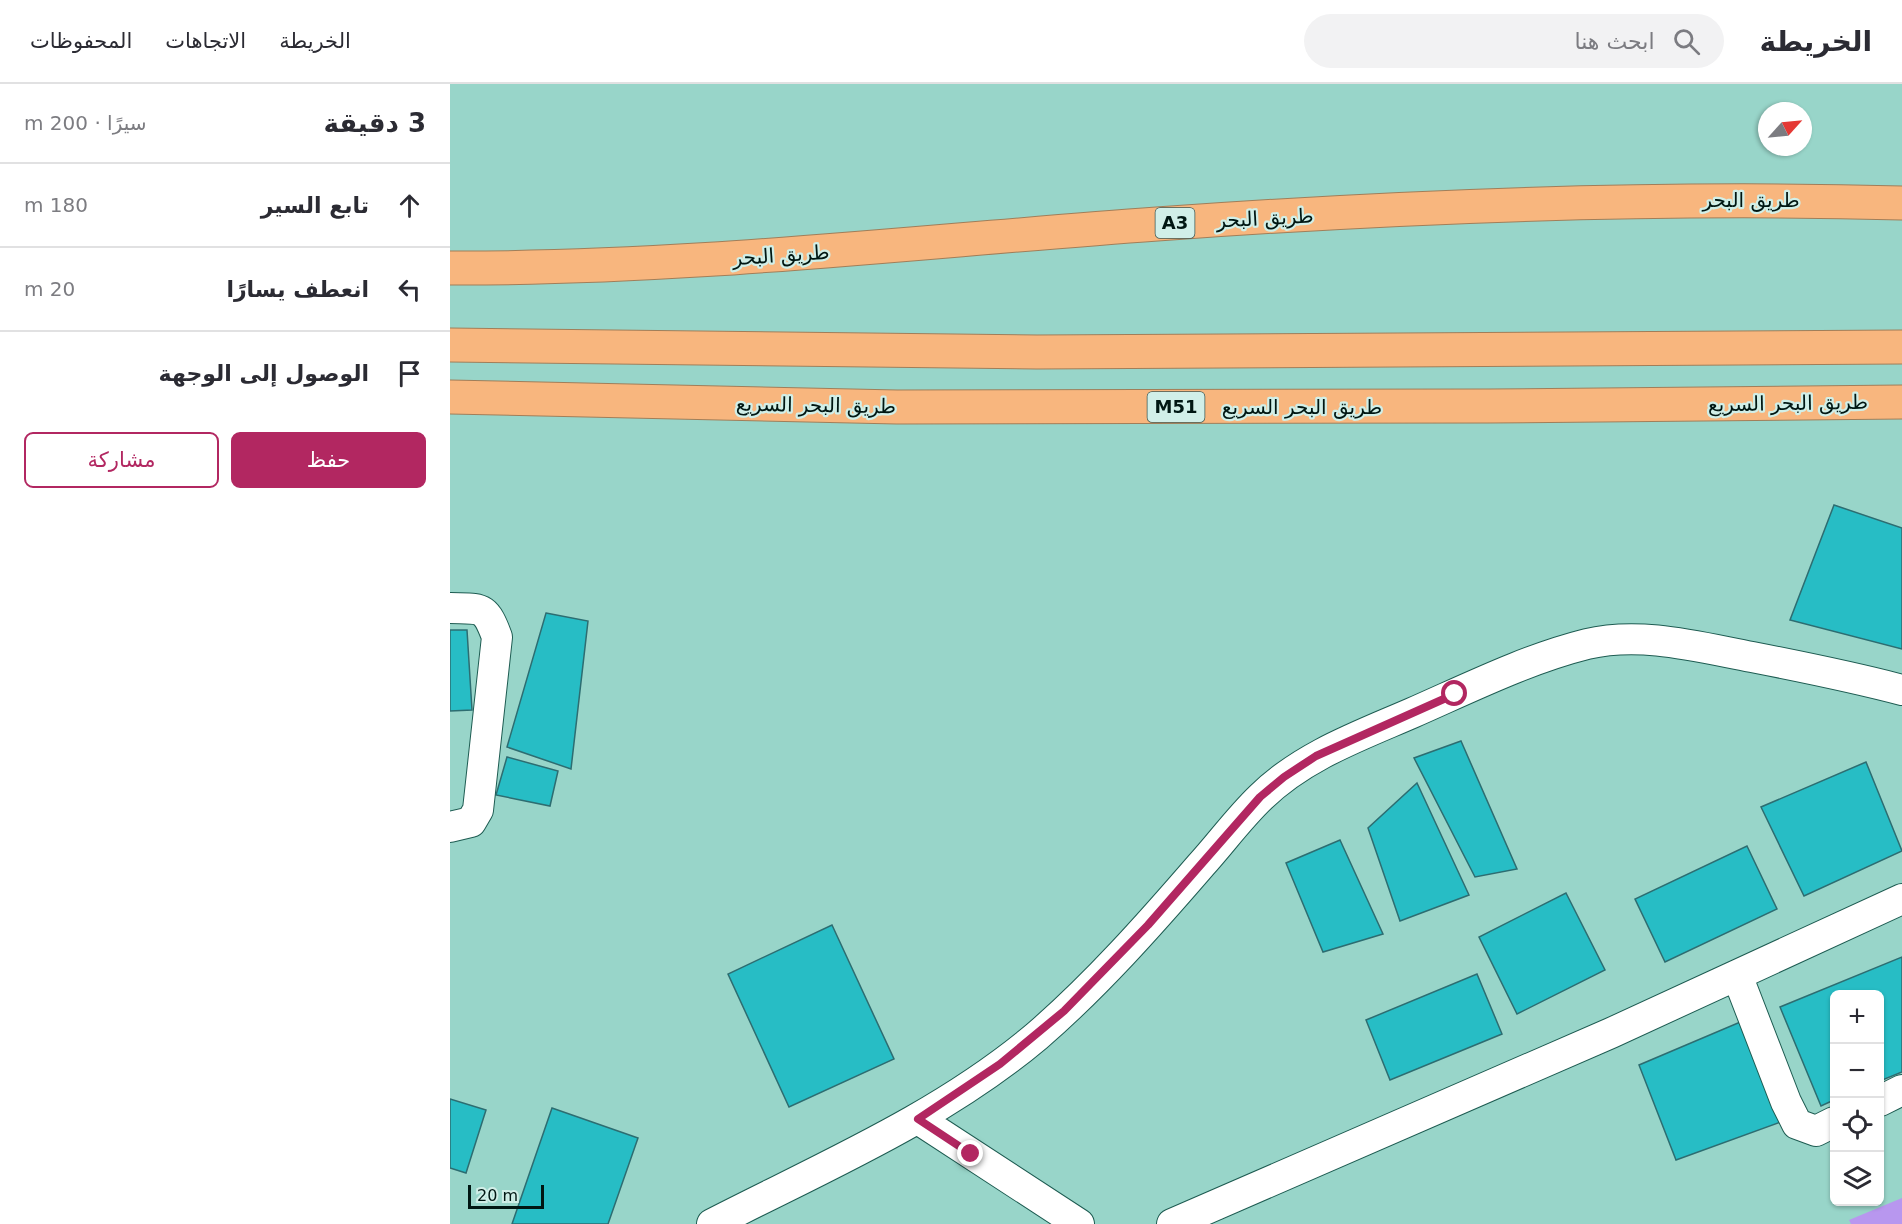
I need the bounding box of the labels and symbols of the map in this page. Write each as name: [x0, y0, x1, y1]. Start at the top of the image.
north arrow: [1758, 102, 1812, 156]
street label: طريق البحر: [1701, 188, 1800, 212]
street label: طريق البحر: [1215, 203, 1314, 233]
road number: A3: [1156, 208, 1194, 238]
street label: طريق البحر: [731, 240, 830, 270]
street label: طريق البحر السريع: [1708, 390, 1868, 416]
street label: طريق البحر السريع: [736, 392, 896, 418]
road number: M51: [1148, 392, 1204, 422]
street label: طريق البحر السريع: [1222, 395, 1382, 419]
route start: [1441, 680, 1467, 706]
route end: [957, 1140, 983, 1166]
scale bar: [468, 1182, 544, 1210]

